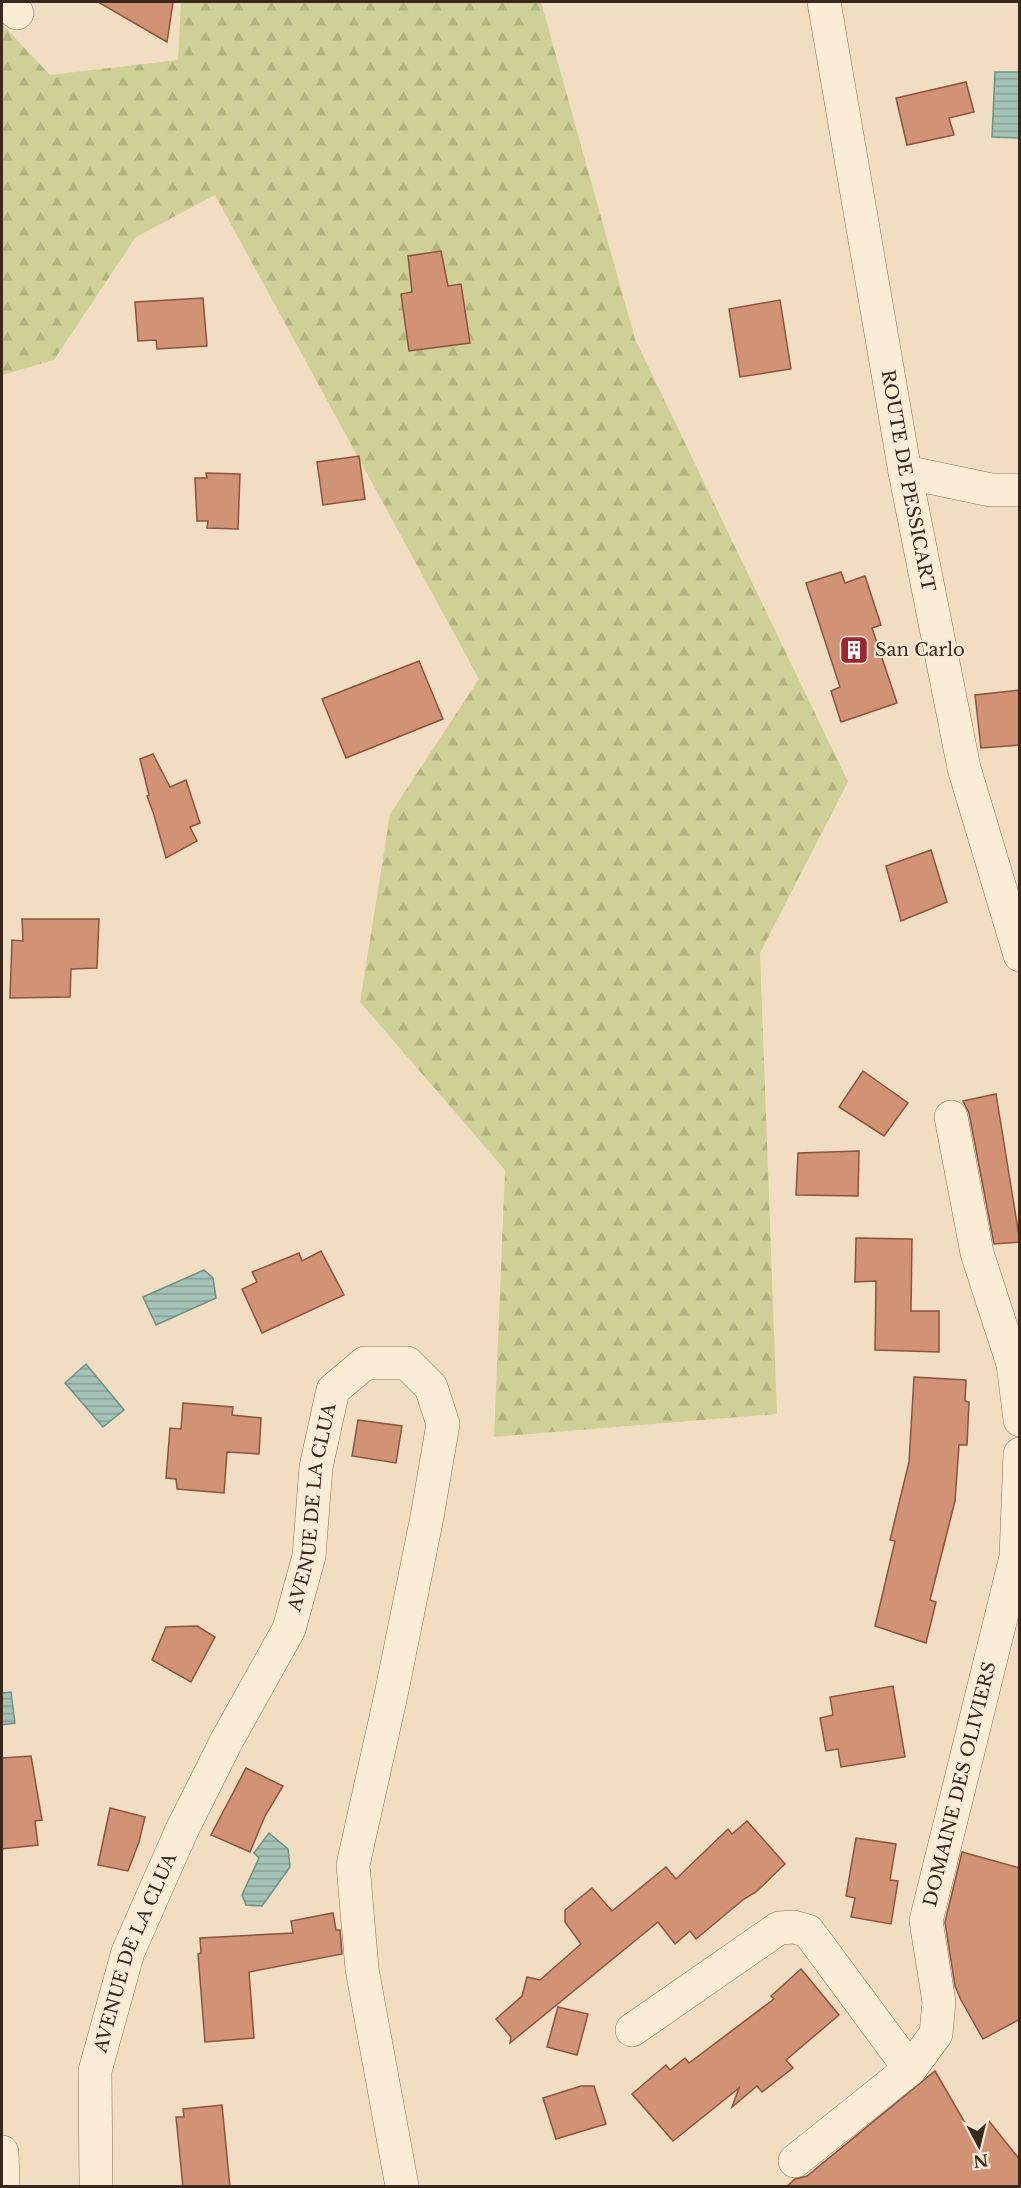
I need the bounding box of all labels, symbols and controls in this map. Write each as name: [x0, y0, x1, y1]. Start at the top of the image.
street label: ROUTE DE PESSICART: [877, 368, 940, 594]
building icon: San Carlo: [838, 634, 870, 666]
place label: San Carlo: [875, 639, 965, 661]
street label: AVENUE DE LA CLUA: [283, 1400, 341, 1615]
street label: DOMAINE DES OLIVIERS: [919, 1659, 1001, 1909]
street label: AVENUE DE LA CLUA: [89, 1849, 182, 2056]
north arrow: [949, 2116, 1009, 2176]
text: N: [972, 2150, 990, 2172]

